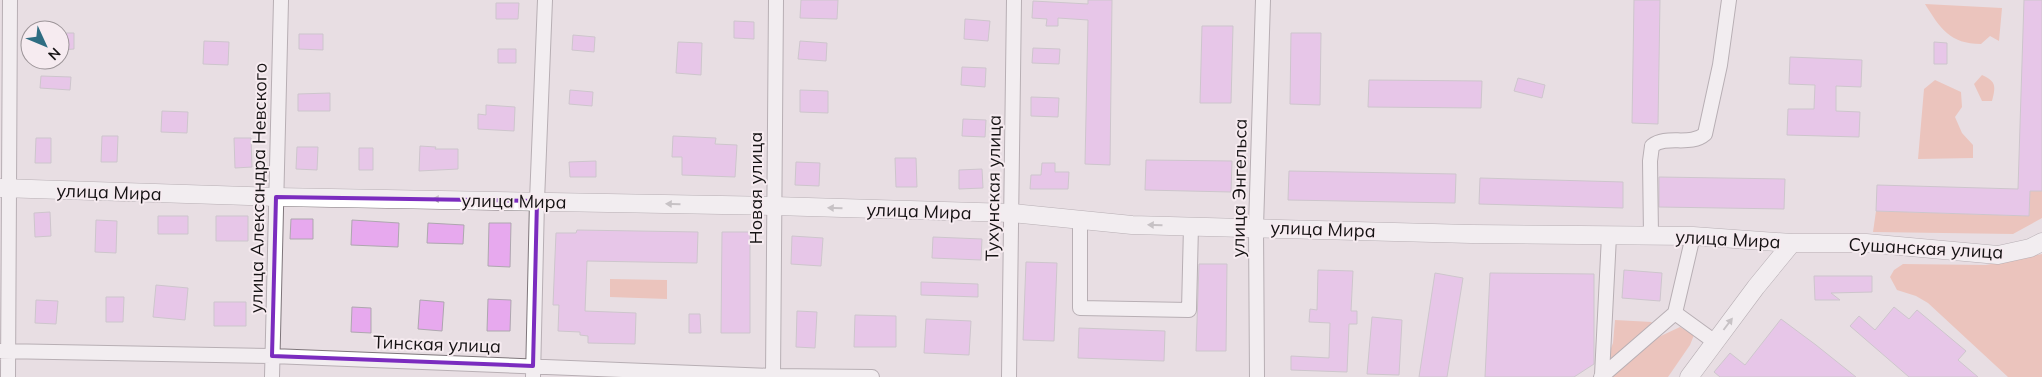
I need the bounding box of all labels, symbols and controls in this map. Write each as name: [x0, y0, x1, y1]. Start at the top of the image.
north arrow: [20, 20, 70, 70]
text: N: [44, 44, 64, 64]
street label: улица Александра Невского: [244, 63, 272, 313]
street label: Тухунская улица: [980, 115, 1006, 261]
street label: улица Энгельса: [1226, 118, 1252, 258]
street label: Новая улица: [744, 132, 767, 244]
street label: улица Мира: [56, 179, 162, 205]
street label: улица Мира: [461, 189, 567, 213]
one-way arrow: [432, 195, 448, 203]
street label: улица Мира: [866, 198, 972, 224]
one-way arrow: [665, 200, 681, 208]
one-way arrow: [827, 204, 843, 212]
street label: улица Мира: [1270, 216, 1376, 242]
one-way arrow: [1146, 221, 1162, 229]
street label: улица Мира: [1675, 225, 1781, 253]
street label: Сушанская улица: [1848, 232, 2004, 264]
one-way arrow: [1723, 317, 1733, 331]
street label: Тинская улица: [373, 330, 501, 358]

